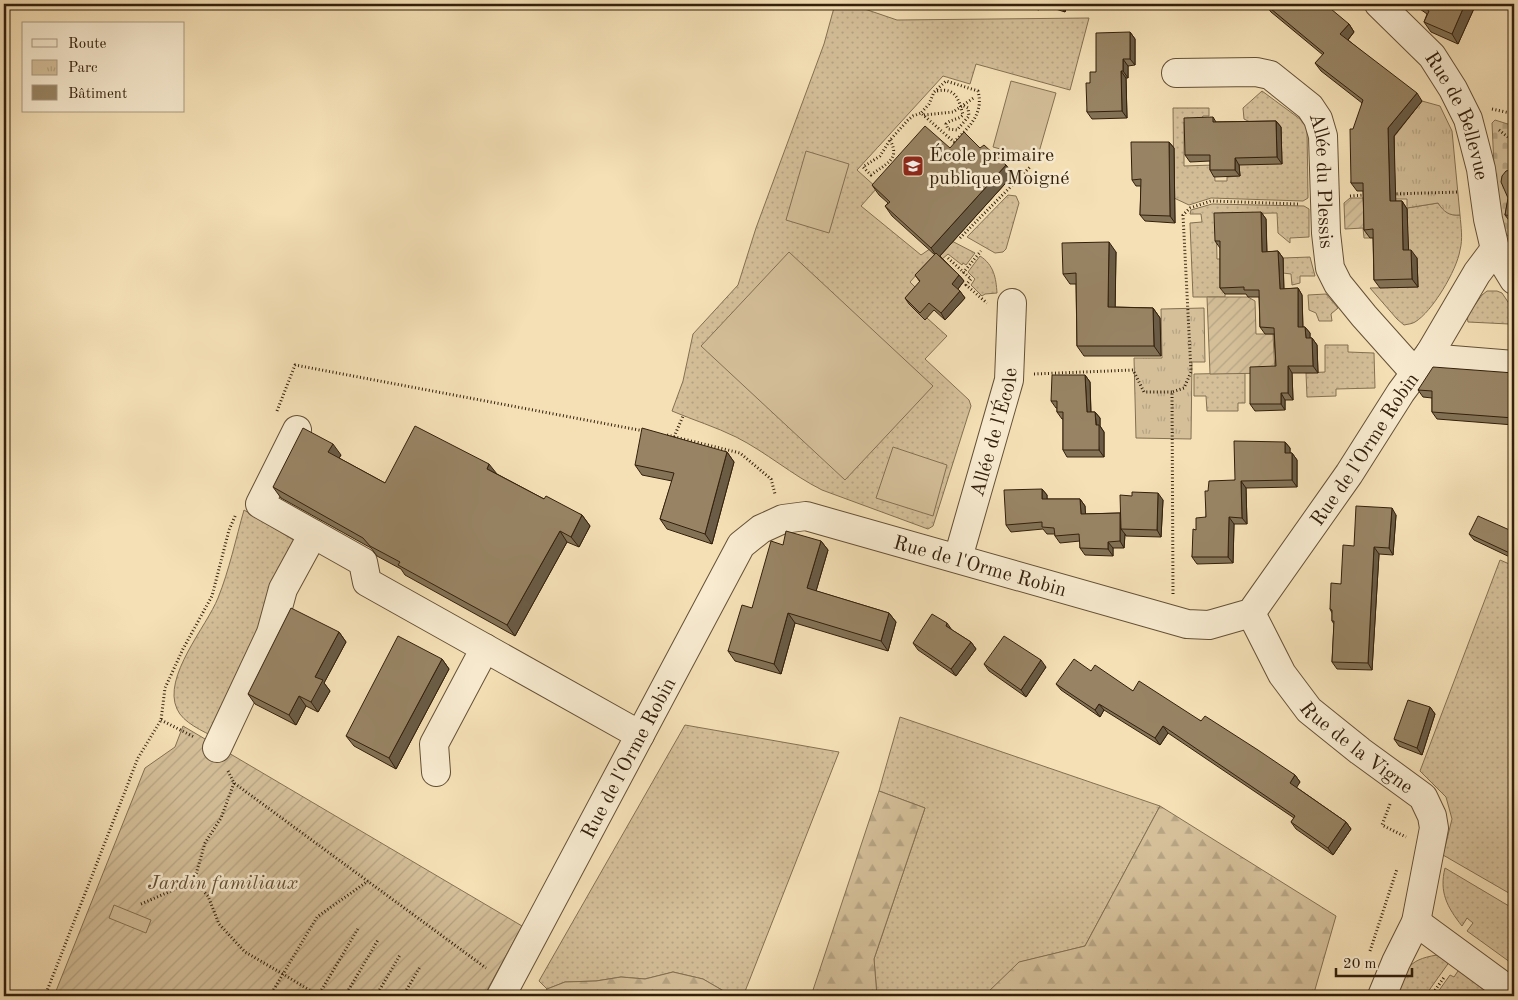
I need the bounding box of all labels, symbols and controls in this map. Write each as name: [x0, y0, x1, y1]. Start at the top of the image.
legend: [22, 22, 185, 112]
text: Route: [68, 37, 106, 52]
street label: Rue de Bellevue: [1420, 49, 1490, 181]
text: Parc: [68, 61, 98, 76]
text: Bâtiment: [68, 87, 127, 102]
street label: Allée du Plessis: [1305, 111, 1336, 250]
place label: École primaire publique Moigné: [929, 143, 1069, 189]
school or university icon: École primaire publique Moigné: [901, 154, 925, 178]
street label: Allée de l'École: [968, 368, 1021, 499]
street label: Rue de l'Orme Robin: [1308, 370, 1424, 530]
street label: Rue de l'Orme Robin: [891, 533, 1069, 601]
street label: Rue de l'Orme Robin: [579, 675, 681, 842]
street label: Rue de la Vigne: [1295, 699, 1416, 798]
park label: Jardin familiaux: [148, 874, 298, 894]
scale bar: [1336, 945, 1412, 977]
text: 20 m: [1343, 957, 1377, 972]

